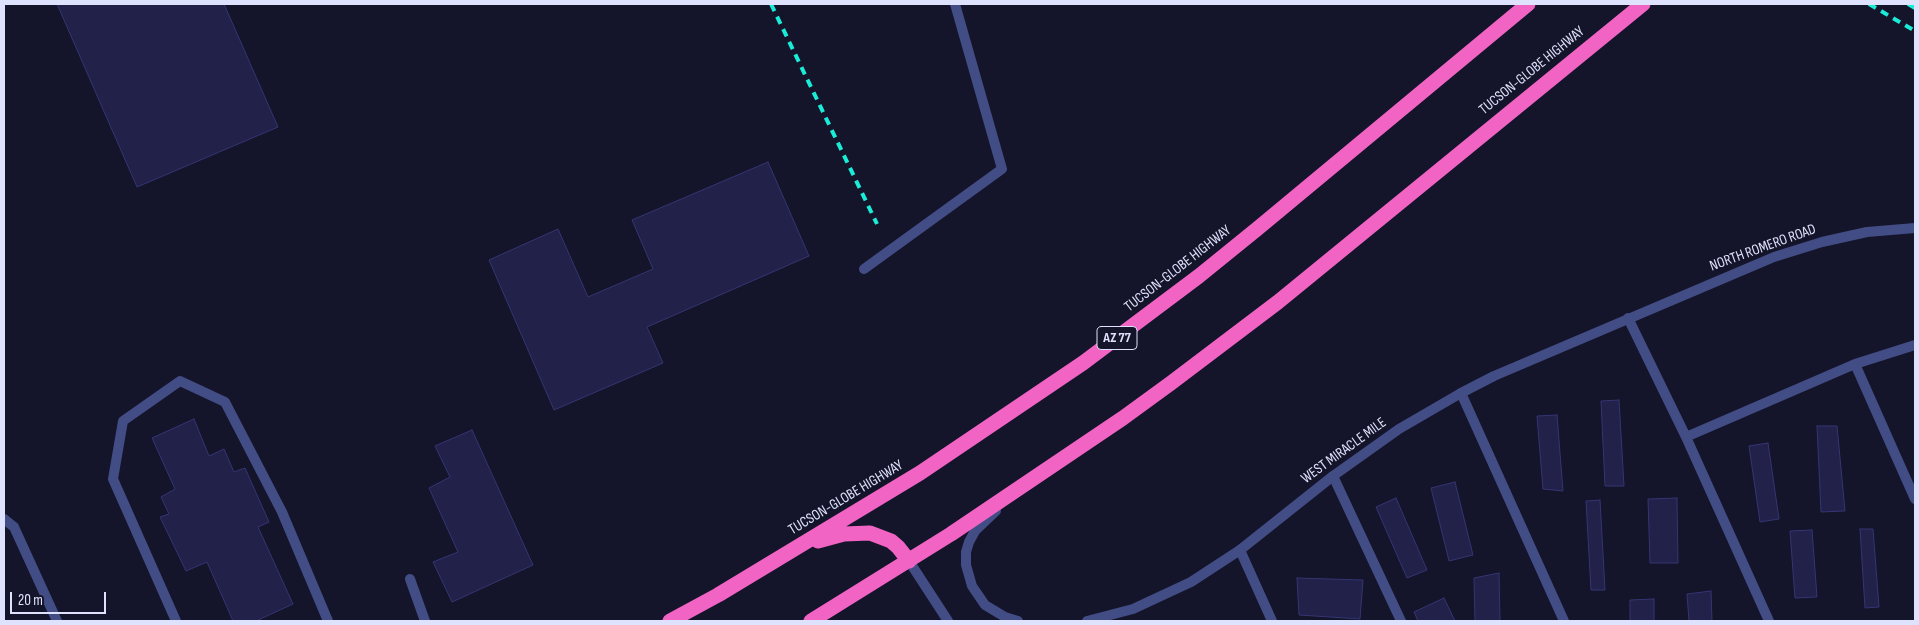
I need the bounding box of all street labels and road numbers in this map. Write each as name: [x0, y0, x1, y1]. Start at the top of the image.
street label: TUCSON-GLOBE HIGHWAY: [1476, 23, 1588, 119]
street label: NORTH ROMERO ROAD: [1707, 220, 1819, 276]
street label: TUCSON-GLOBE HIGHWAY: [1121, 222, 1235, 316]
road number: AZ 77: [1097, 326, 1137, 349]
street label: WEST MIRACLE MILE: [1298, 414, 1390, 488]
street label: TUCSON-GLOBE HIGHWAY: [785, 457, 907, 539]

